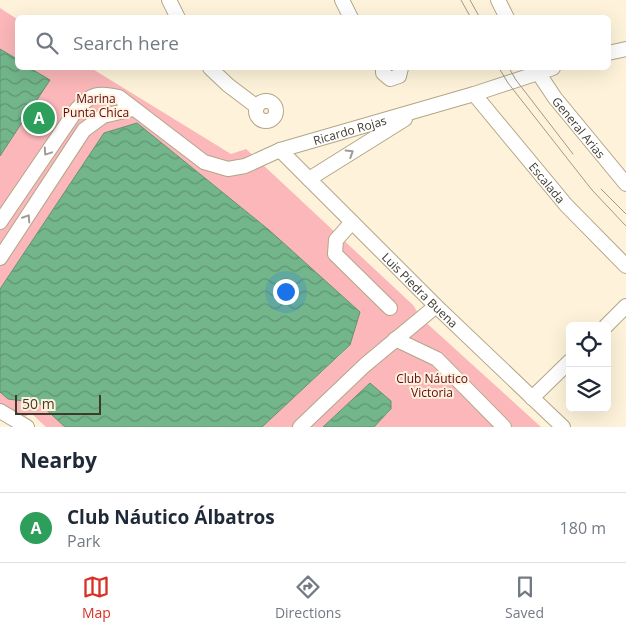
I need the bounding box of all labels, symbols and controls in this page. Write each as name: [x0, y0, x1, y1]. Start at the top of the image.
search box: [15, 15, 611, 70]
icon: search: [33, 29, 61, 57]
text: Search here: [73, 30, 179, 56]
park label: Marina Punta Chica: [63, 90, 129, 121]
street label: General Arias: [549, 93, 610, 162]
pin: A: [23, 99, 55, 137]
street label: Ricardo Rojas: [311, 111, 389, 149]
one-way arrow: [44, 147, 54, 156]
one-way arrow: [344, 150, 354, 159]
street label: Escalada: [525, 158, 569, 207]
one-way arrow: [21, 214, 30, 223]
street label: Luis Piedra Buena: [378, 248, 462, 331]
your location: [273, 279, 299, 305]
map controls: [566, 322, 611, 412]
button: locate: [566, 322, 611, 367]
button: layers: [566, 367, 611, 412]
park label: Club Náutico Victoria: [396, 370, 468, 401]
scale bar: [15, 392, 101, 415]
text: 50 m: [22, 394, 55, 413]
text: Nearby: [20, 446, 97, 474]
text: Club Náutico Álbatros: [67, 504, 275, 530]
text: A: [30, 517, 42, 539]
text: 180 m: [560, 517, 606, 539]
text: Park: [67, 530, 100, 552]
tab: Map: [82, 573, 111, 622]
tab: Directions: [275, 573, 341, 622]
tab: Saved: [505, 573, 544, 622]

